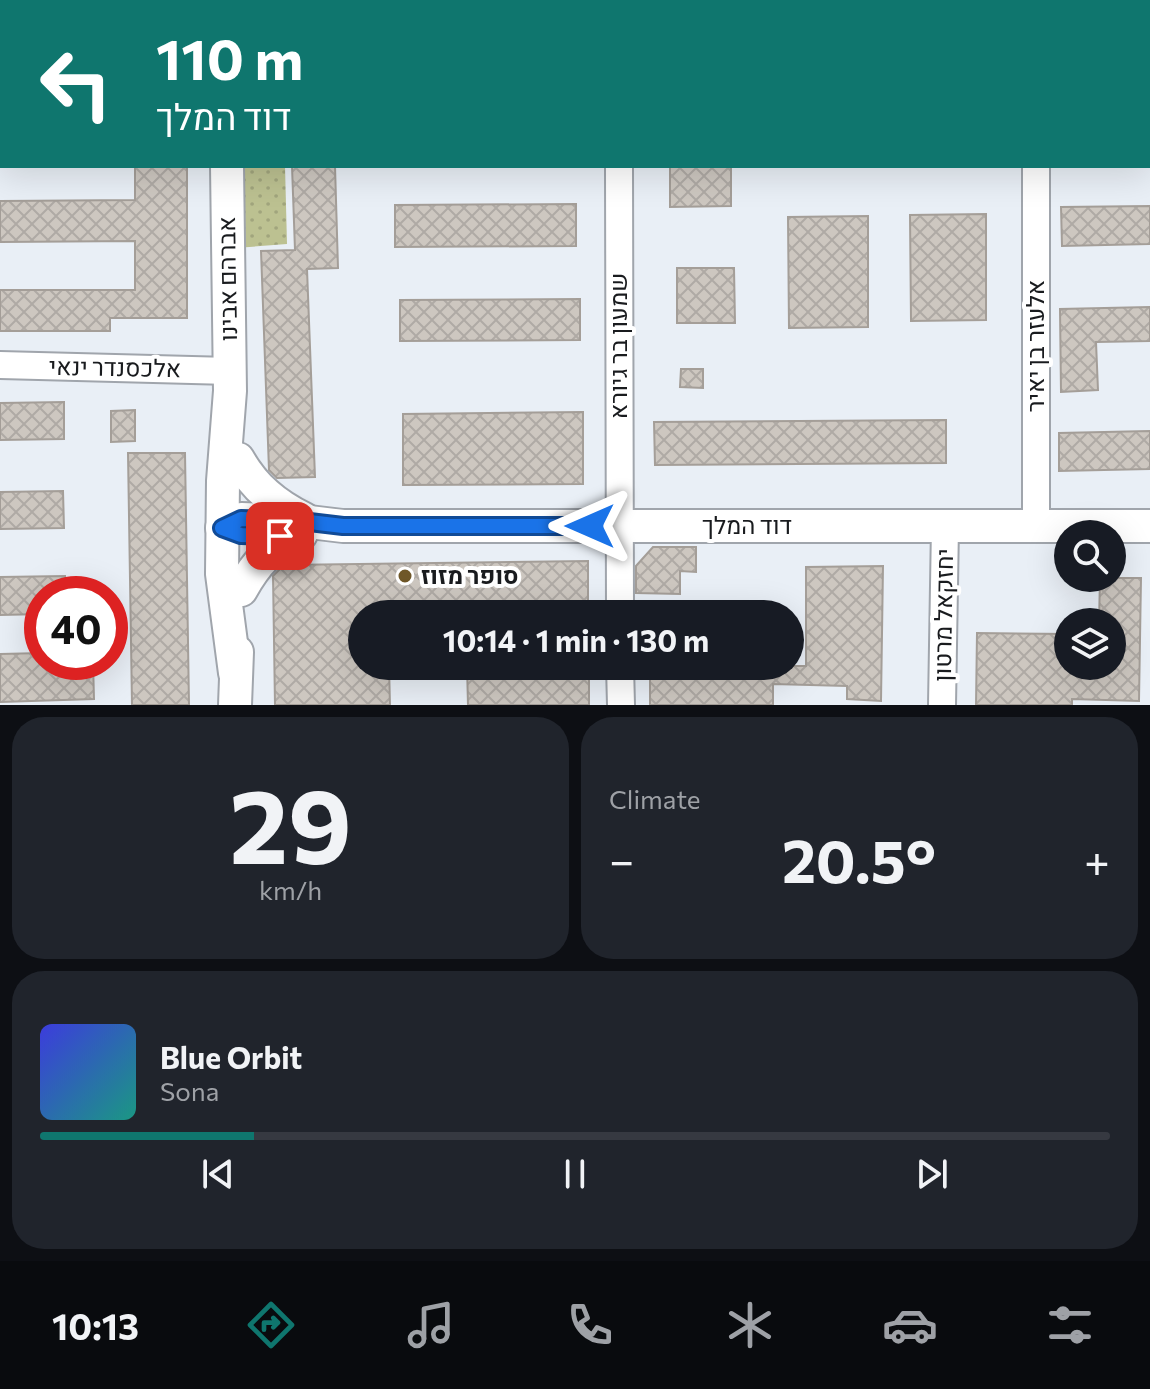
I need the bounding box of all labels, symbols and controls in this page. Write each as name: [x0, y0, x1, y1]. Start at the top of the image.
text: 110 m: [156, 23, 303, 92]
icon: left: [24, 32, 128, 136]
text: דוד המלך: [156, 93, 291, 137]
street label: אברהם אבינו: [211, 216, 242, 342]
street label: שמעון בר גיורא: [603, 273, 632, 419]
street label: אלעזר בן יאיר: [1020, 280, 1049, 412]
street label: אלכסנדר ינאי: [49, 351, 181, 382]
position arrow: [548, 484, 632, 568]
pin: [246, 502, 314, 570]
street label: דוד המלך: [702, 510, 792, 539]
icon: arrive: [258, 514, 302, 558]
map controls: [1054, 520, 1126, 680]
button: search: [1054, 520, 1126, 592]
street label: יחזקאל מרטון: [927, 548, 958, 682]
place label: סופר מזוז: [421, 560, 519, 589]
marker: סופר מזוז: [396, 567, 414, 585]
speed limit sign: 40: [24, 576, 128, 680]
button: layers: [1054, 608, 1126, 680]
text: 10:14 · 1 min · 130 m: [443, 621, 709, 658]
text: 29: [229, 758, 352, 885]
text: Climate: [609, 783, 701, 814]
text: 20.5°: [782, 822, 936, 895]
text: −: [609, 832, 634, 886]
text: +: [1084, 832, 1110, 886]
text: km/h: [259, 874, 322, 905]
text: Blue Orbit: [160, 1038, 302, 1075]
text: Sona: [160, 1075, 219, 1106]
icon: previous: [196, 1152, 240, 1196]
icon: pause: [553, 1152, 597, 1196]
icon: next: [910, 1152, 954, 1196]
icon: directions: [243, 1297, 299, 1353]
icon: music: [403, 1297, 459, 1353]
icon: phone: [562, 1297, 618, 1353]
icon: climate: [722, 1297, 778, 1353]
icon: car: [882, 1297, 938, 1353]
icon: filters: [1042, 1297, 1098, 1353]
text: 10:13: [52, 1303, 139, 1347]

